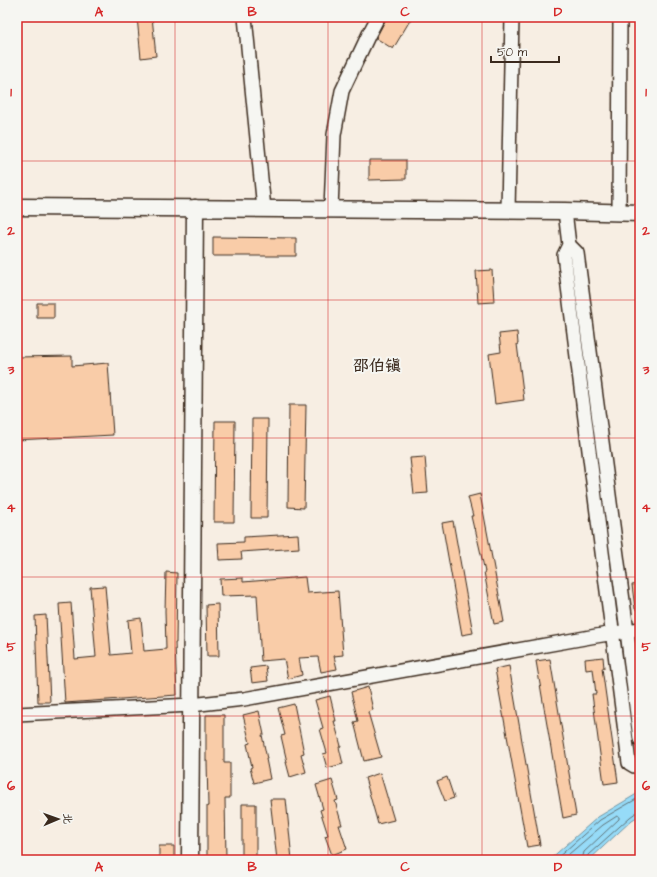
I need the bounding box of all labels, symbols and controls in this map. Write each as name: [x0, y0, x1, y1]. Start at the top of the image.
text: A: [95, 3, 104, 21]
text: B: [247, 3, 257, 21]
text: C: [400, 3, 410, 21]
text: D: [554, 3, 563, 21]
scale bar: [491, 38, 559, 64]
text: 50 m: [497, 44, 528, 61]
text: 1: [10, 83, 12, 101]
text: 1: [645, 83, 647, 101]
text: 2: [6, 222, 15, 240]
text: 2: [641, 222, 650, 240]
district label: 邵伯镇: [353, 355, 401, 377]
text: 3: [7, 361, 15, 379]
text: 3: [642, 361, 650, 379]
text: 4: [7, 499, 16, 517]
text: 4: [642, 499, 651, 517]
text: 5: [6, 638, 16, 656]
text: 5: [641, 638, 651, 656]
text: 6: [7, 777, 16, 795]
text: 6: [642, 777, 651, 795]
north arrow: [38, 799, 78, 839]
text: 北: [60, 813, 75, 824]
text: A: [95, 858, 104, 876]
text: B: [247, 858, 257, 876]
text: C: [400, 858, 410, 876]
text: D: [554, 858, 563, 876]

